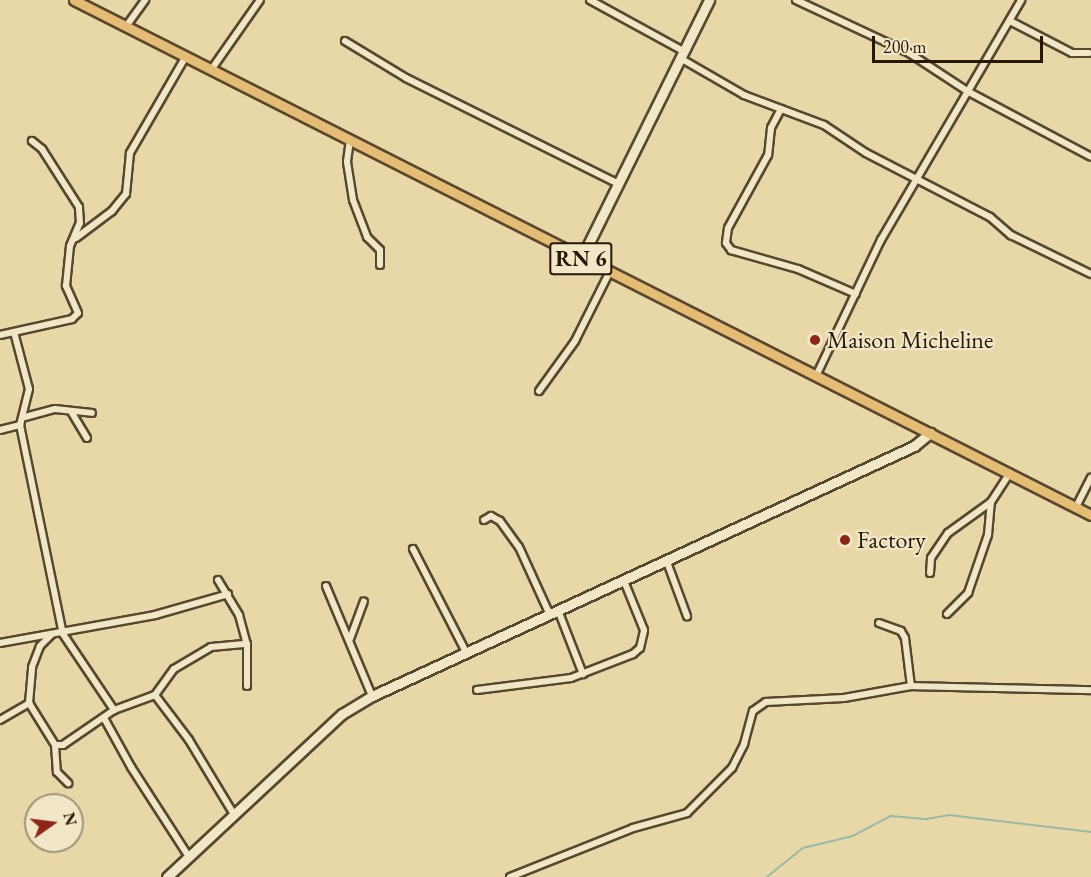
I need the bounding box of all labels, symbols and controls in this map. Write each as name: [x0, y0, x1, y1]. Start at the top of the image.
scale bar: [875, 24, 1046, 62]
text: 200 m: [883, 35, 927, 58]
road number: RN 6: [548, 240, 614, 278]
place label: Maison Micheline: [827, 326, 993, 354]
marker: Maison Micheline: [808, 333, 822, 347]
place label: Factory: [857, 526, 926, 554]
marker: Factory: [838, 533, 852, 547]
north arrow: [24, 793, 84, 853]
text: N: [58, 810, 82, 828]

